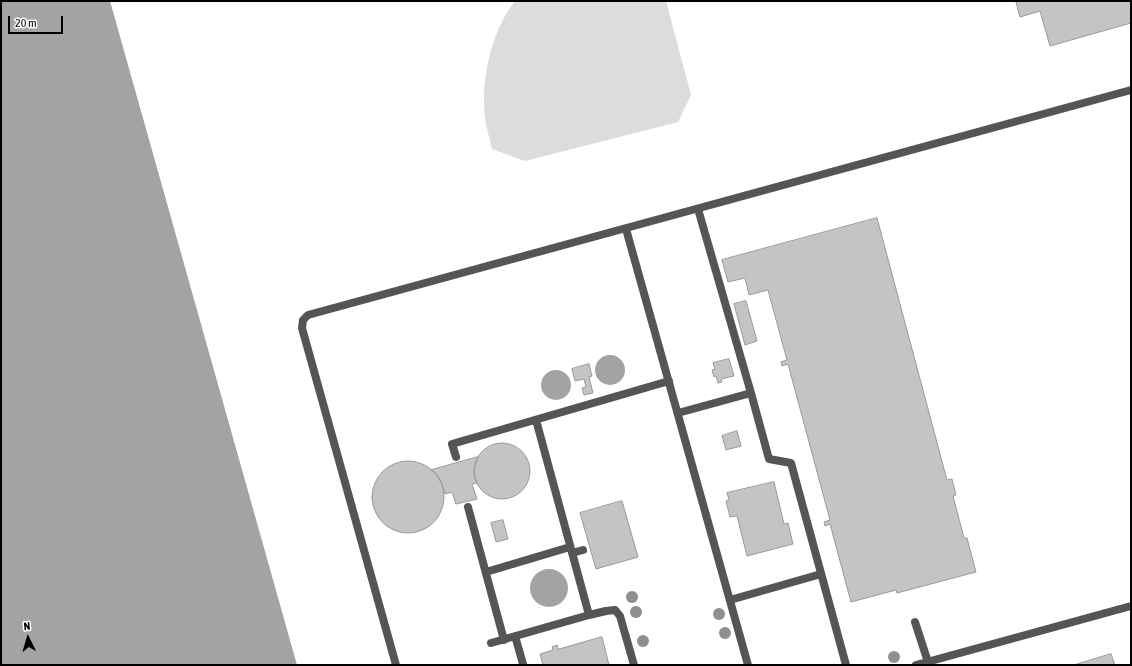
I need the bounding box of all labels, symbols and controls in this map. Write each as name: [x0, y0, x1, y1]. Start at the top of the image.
scale bar: [10, 8, 65, 34]
text: 20 m: [15, 16, 37, 30]
north arrow: [8, 618, 48, 658]
text: N: [23, 620, 31, 632]

